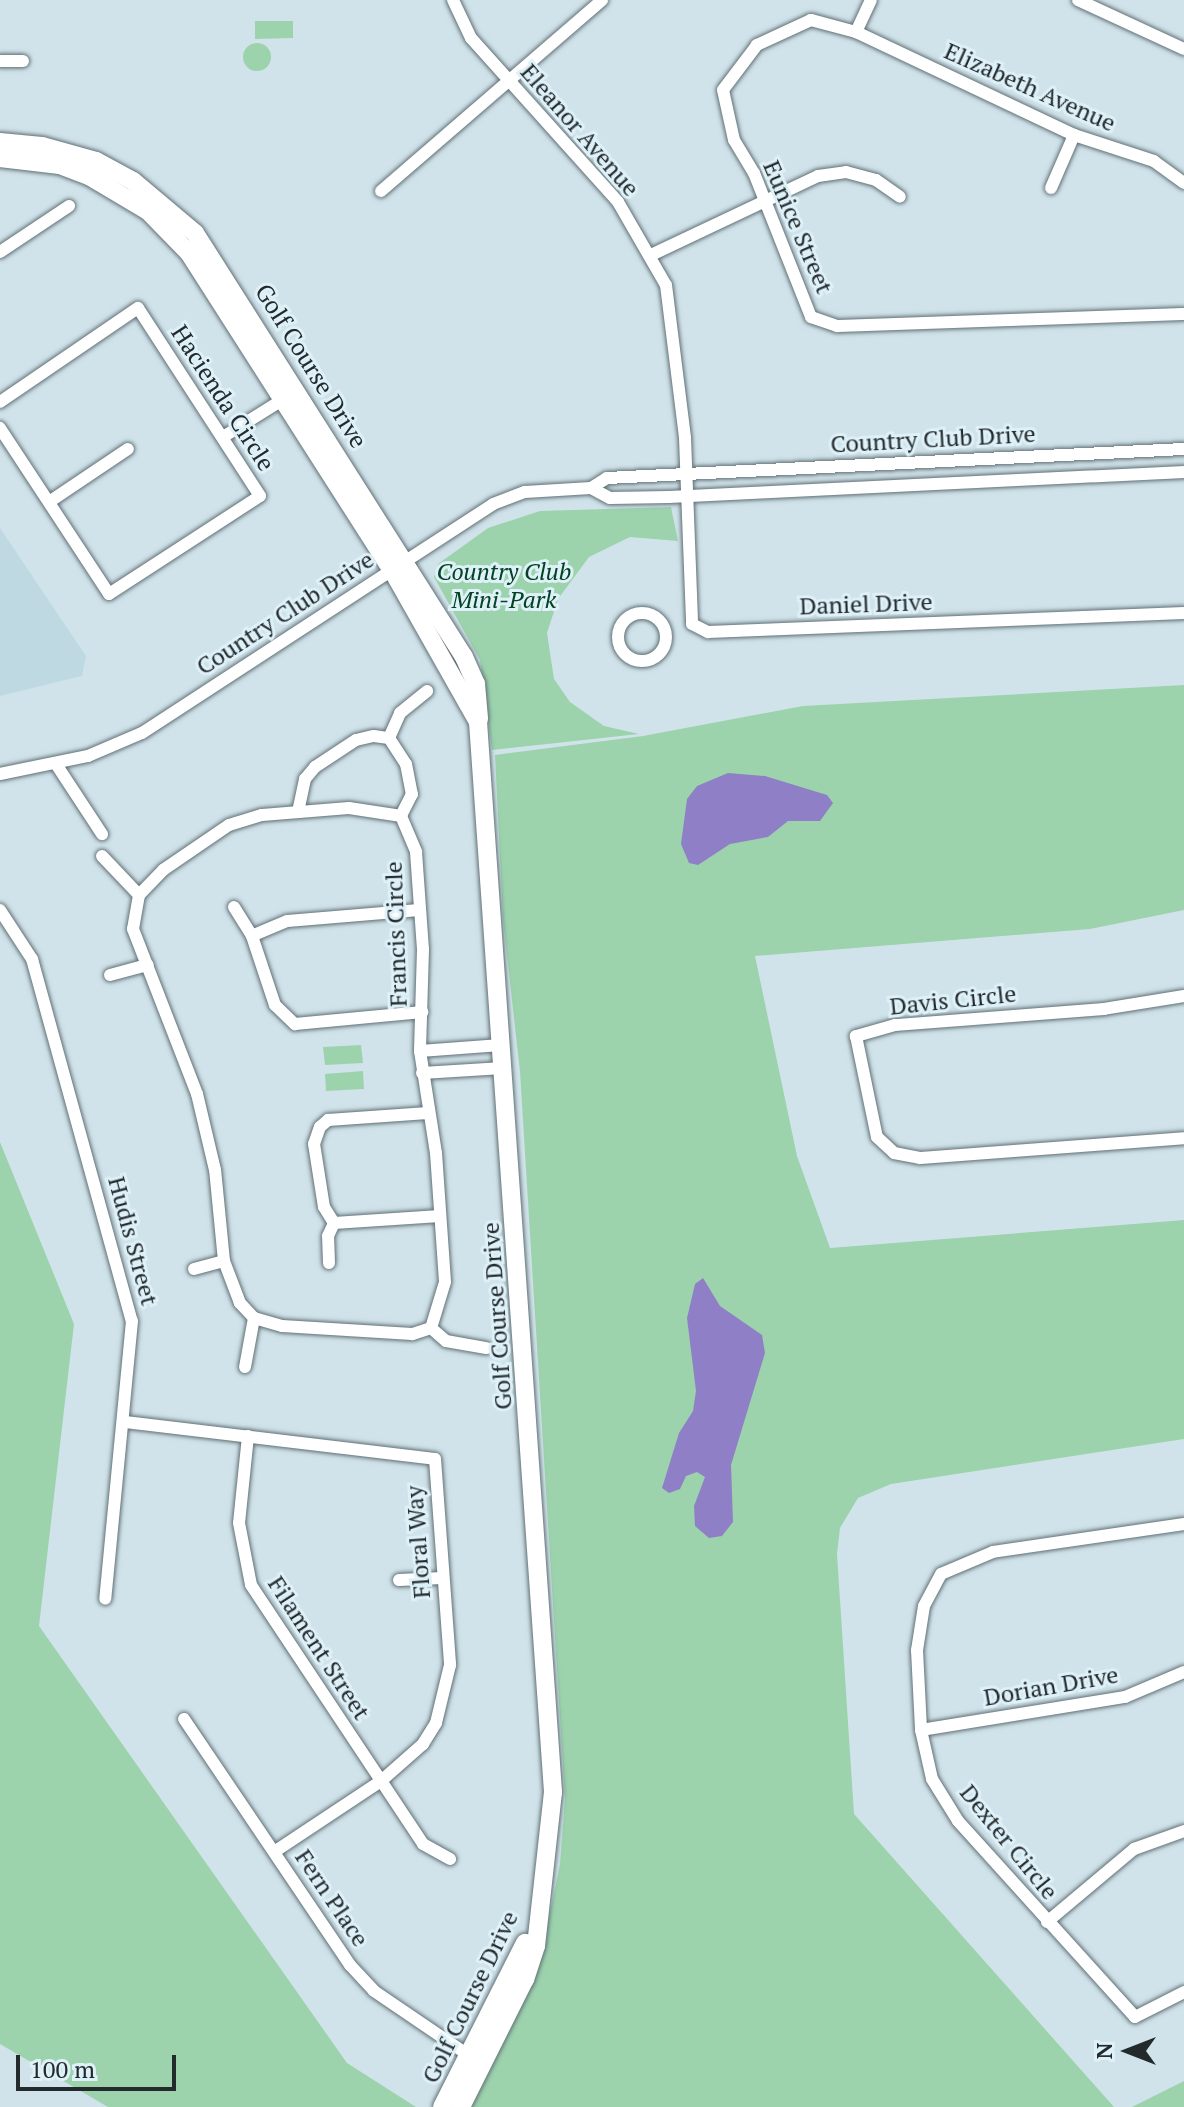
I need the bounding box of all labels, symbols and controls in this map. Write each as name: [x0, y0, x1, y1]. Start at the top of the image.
street label: Elizabeth Avenue: [940, 36, 1120, 138]
street label: Eleanor Avenue: [515, 58, 645, 202]
street label: Eunice Street: [757, 156, 839, 298]
street label: Golf Course Drive: [249, 279, 373, 453]
street label: Hacienda Circle: [165, 320, 281, 476]
street label: Country Club Drive: [830, 419, 1036, 459]
street label: Country Club Drive: [191, 545, 379, 681]
park label: Country Club Mini-Park: [437, 558, 571, 614]
street label: Daniel Drive: [799, 587, 933, 621]
street label: Francis Circle: [379, 861, 413, 1007]
street label: Davis Circle: [888, 979, 1018, 1021]
street label: Hudis Street: [102, 1173, 164, 1309]
street label: Golf Course Drive: [476, 1221, 518, 1411]
street label: Floral Way: [400, 1485, 436, 1599]
street label: Filament Street: [262, 1571, 376, 1725]
street label: Dorian Drive: [981, 1660, 1121, 1712]
street label: Dexter Circle: [954, 1779, 1064, 1905]
street label: Fern Place: [289, 1844, 375, 1952]
street label: Golf Course Drive: [416, 1906, 524, 2088]
north arrow: [1088, 2011, 1168, 2091]
scale bar: [20, 2039, 180, 2089]
text: N: [1089, 2043, 1118, 2059]
text: 100 m: [30, 2053, 95, 2085]

